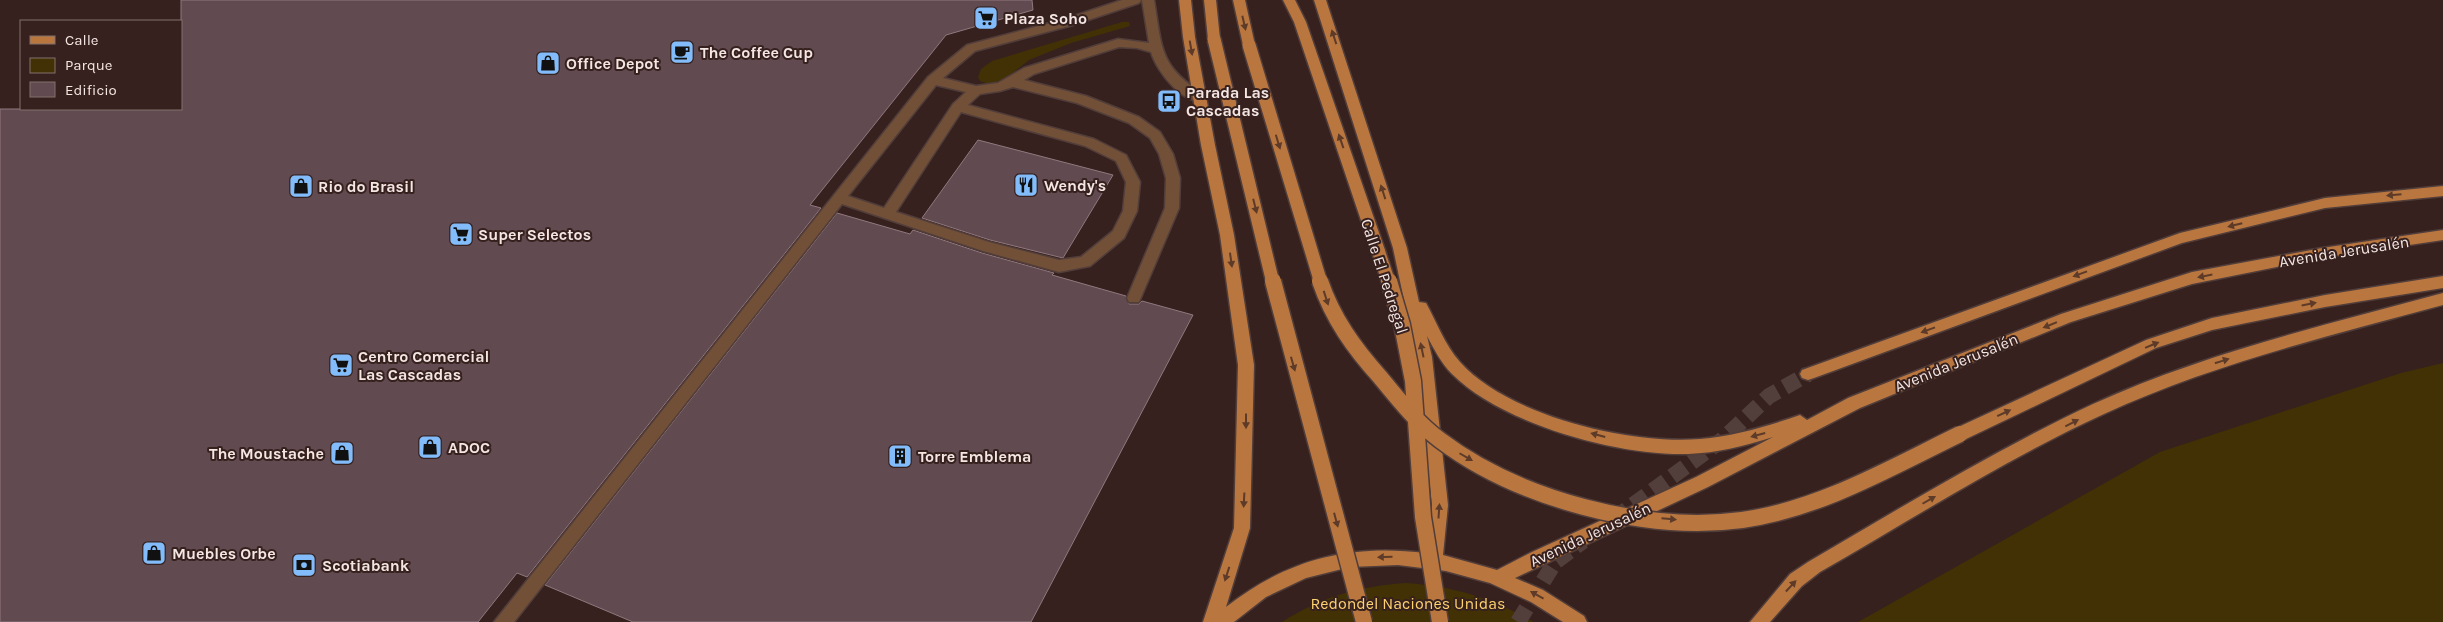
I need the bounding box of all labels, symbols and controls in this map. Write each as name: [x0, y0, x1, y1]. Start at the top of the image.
supermarket icon: Plaza Soho: [973, 5, 999, 31]
place label: Plaza Soho: [1004, 9, 1087, 28]
one-way arrow: [1240, 15, 1248, 30]
legend: [20, 20, 182, 110]
one-way arrow: [1329, 30, 1337, 45]
text: Calle: [65, 31, 99, 49]
cafe icon: The Coffee Cup: [669, 39, 695, 65]
one-way arrow: [1187, 41, 1195, 57]
place label: The Coffee Cup: [700, 43, 813, 62]
shop icon: Office Depot: [535, 50, 561, 76]
place label: Office Depot: [566, 54, 660, 73]
text: Parque: [65, 56, 113, 74]
text: Edificio: [65, 81, 117, 99]
place label: Parada Las Cascadas: [1186, 83, 1269, 120]
bus stop icon: Parada Las Cascadas: [1156, 88, 1182, 114]
one-way arrow: [1336, 133, 1344, 148]
one-way arrow: [1275, 135, 1283, 150]
restaurant icon: Wendy's: [1013, 172, 1039, 198]
shop icon: Rio do Brasil: [288, 173, 314, 199]
place label: Wendy's: [1044, 176, 1106, 195]
place label: Rio do Brasil: [318, 177, 414, 196]
one-way arrow: [1378, 184, 1386, 199]
one-way arrow: [2386, 191, 2402, 199]
one-way arrow: [1251, 198, 1259, 213]
street label: Calle El Pedregal: [1357, 216, 1412, 336]
supermarket icon: Super Selectos: [448, 221, 474, 247]
one-way arrow: [2228, 221, 2243, 229]
place label: Super Selectos: [478, 225, 591, 244]
street label: Avenida Jerusalén: [2278, 232, 2410, 271]
one-way arrow: [1227, 252, 1235, 268]
one-way arrow: [2073, 271, 2088, 278]
one-way arrow: [2197, 272, 2213, 280]
one-way arrow: [1323, 290, 1330, 305]
one-way arrow: [2301, 300, 2316, 308]
one-way arrow: [2043, 321, 2057, 329]
one-way arrow: [1920, 326, 1935, 334]
street label: Avenida Jerusalén: [1892, 329, 2021, 396]
one-way arrow: [2145, 340, 2159, 348]
one-way arrow: [1418, 342, 1426, 357]
place label: Centro Comercial Las Cascadas: [358, 347, 489, 384]
supermarket icon: Centro Comercial Las Cascadas: [328, 352, 354, 378]
one-way arrow: [1290, 356, 1298, 371]
one-way arrow: [2215, 357, 2230, 365]
one-way arrow: [1997, 409, 2012, 417]
one-way arrow: [1242, 413, 1250, 429]
one-way arrow: [2065, 419, 2079, 427]
one-way arrow: [1590, 431, 1605, 439]
one-way arrow: [1750, 431, 1765, 439]
shop icon: ADOC: [417, 434, 443, 460]
place label: ADOC: [448, 438, 490, 457]
shop icon: The Moustache: [329, 440, 355, 466]
building icon: Torre Emblema: [887, 443, 913, 469]
place label: The Moustache: [209, 444, 324, 463]
place label: Torre Emblema: [918, 447, 1031, 466]
one-way arrow: [1459, 452, 1473, 461]
one-way arrow: [1239, 492, 1247, 508]
one-way arrow: [1922, 495, 1935, 504]
street label: Avenida Jerusalén: [1527, 498, 1654, 571]
one-way arrow: [1435, 503, 1443, 519]
one-way arrow: [1332, 513, 1340, 528]
one-way arrow: [1661, 516, 1677, 524]
shop icon: Muebles Orbe: [141, 540, 167, 566]
place label: Muebles Orbe: [172, 544, 276, 563]
bank icon: Scotiabank: [291, 552, 317, 578]
one-way arrow: [1377, 553, 1393, 561]
place label: Scotiabank: [322, 556, 410, 575]
one-way arrow: [1223, 567, 1231, 582]
one-way arrow: [1785, 580, 1797, 592]
one-way arrow: [1530, 591, 1544, 600]
park label: Redondel Naciones Unidas: [1310, 594, 1506, 613]

